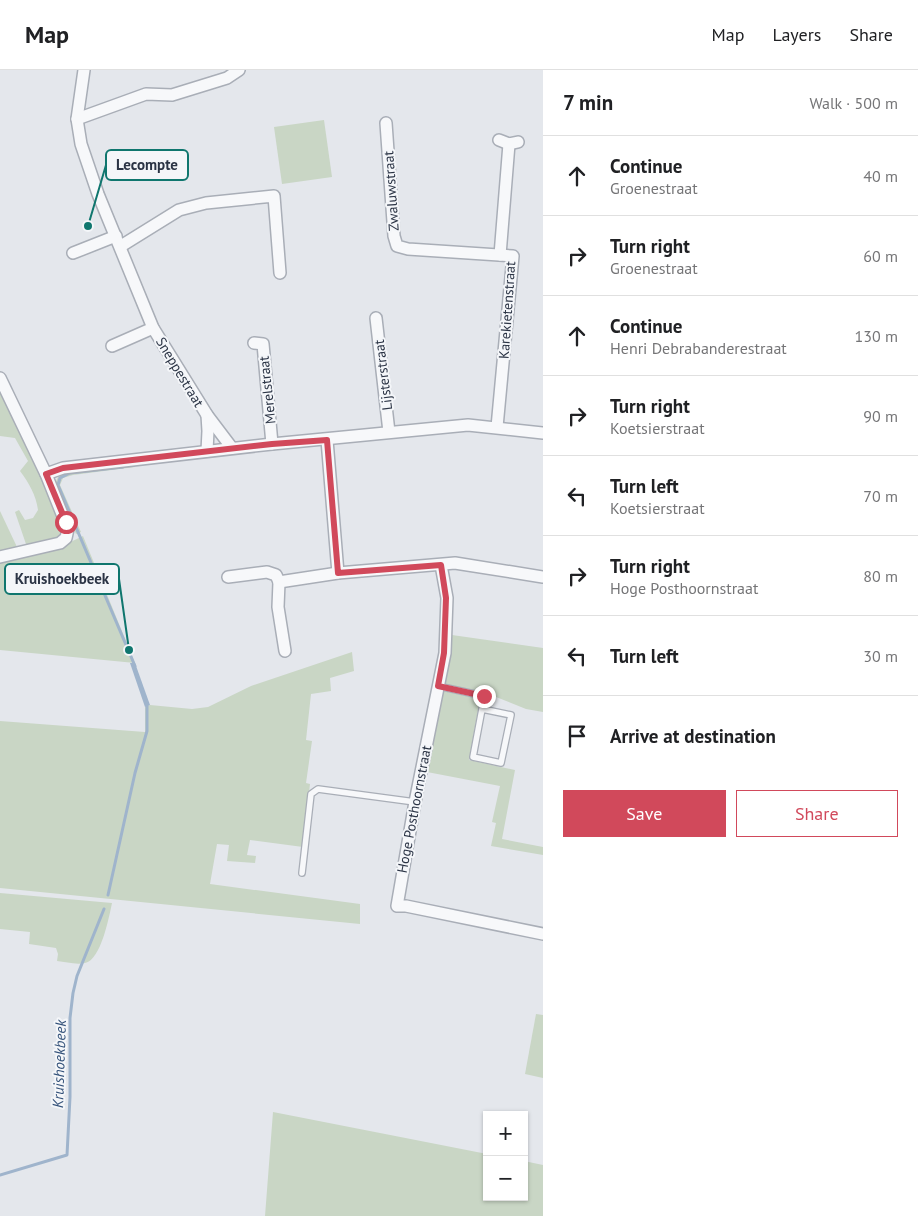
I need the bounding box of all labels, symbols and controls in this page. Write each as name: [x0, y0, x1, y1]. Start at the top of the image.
text: Map: [25, 19, 69, 50]
text: Map: [712, 23, 744, 46]
text: Layers: [772, 23, 821, 46]
text: Share: [849, 23, 893, 46]
text: 7 min: [563, 89, 613, 116]
text: Walk · 500 m: [809, 93, 898, 113]
callout: Lecompte: [106, 150, 188, 180]
street label: Zwaluwstraat: [379, 150, 403, 232]
text: Continue: [610, 154, 682, 178]
text: Lecompte: [116, 155, 178, 174]
icon: ahead: [563, 162, 591, 190]
text: 40 m: [863, 166, 898, 186]
text: Groenestraat: [610, 178, 698, 198]
text: Turn right: [610, 234, 690, 258]
icon: right: [563, 242, 591, 270]
text: 60 m: [863, 246, 898, 266]
text: Groenestraat: [610, 258, 698, 278]
street label: Karekietenstraat: [495, 260, 519, 359]
text: Continue: [610, 314, 682, 338]
icon: ahead: [563, 322, 591, 350]
text: 130 m: [855, 326, 898, 346]
street label: Sneppestraat: [152, 334, 208, 410]
street label: Lijsterstraat: [370, 338, 396, 411]
text: Henri Debrabanderestraat: [610, 338, 787, 358]
street label: Merelstraat: [254, 355, 280, 425]
text: Turn right: [610, 394, 690, 418]
icon: right: [563, 402, 591, 430]
text: 90 m: [863, 406, 898, 426]
text: Koetsierstraat: [610, 418, 705, 438]
text: Turn left: [610, 474, 679, 498]
icon: left: [563, 482, 591, 510]
text: 70 m: [863, 486, 898, 506]
text: Koetsierstraat: [610, 498, 705, 518]
route start: [55, 511, 78, 534]
text: Turn right: [610, 554, 690, 578]
icon: right: [563, 562, 591, 590]
callout: Kruishoekbeek: [5, 564, 119, 594]
text: 80 m: [863, 566, 898, 586]
text: Kruishoekbeek: [15, 569, 110, 588]
text: Hoge Posthoornstraat: [610, 578, 758, 598]
icon: left: [563, 642, 591, 670]
text: Turn left: [610, 644, 679, 668]
text: 30 m: [863, 646, 898, 666]
route end: [473, 685, 496, 708]
icon: arrive: [563, 722, 591, 750]
text: Arrive at destination: [610, 724, 776, 748]
street label: Hoge Posthoornstraat: [393, 743, 435, 874]
button: Save: [563, 790, 726, 837]
button: Share: [736, 790, 898, 837]
water label: Kruishoekbeek: [48, 1018, 70, 1108]
map controls: [483, 1111, 528, 1201]
button: +: [483, 1111, 528, 1156]
button: −: [483, 1156, 528, 1201]

